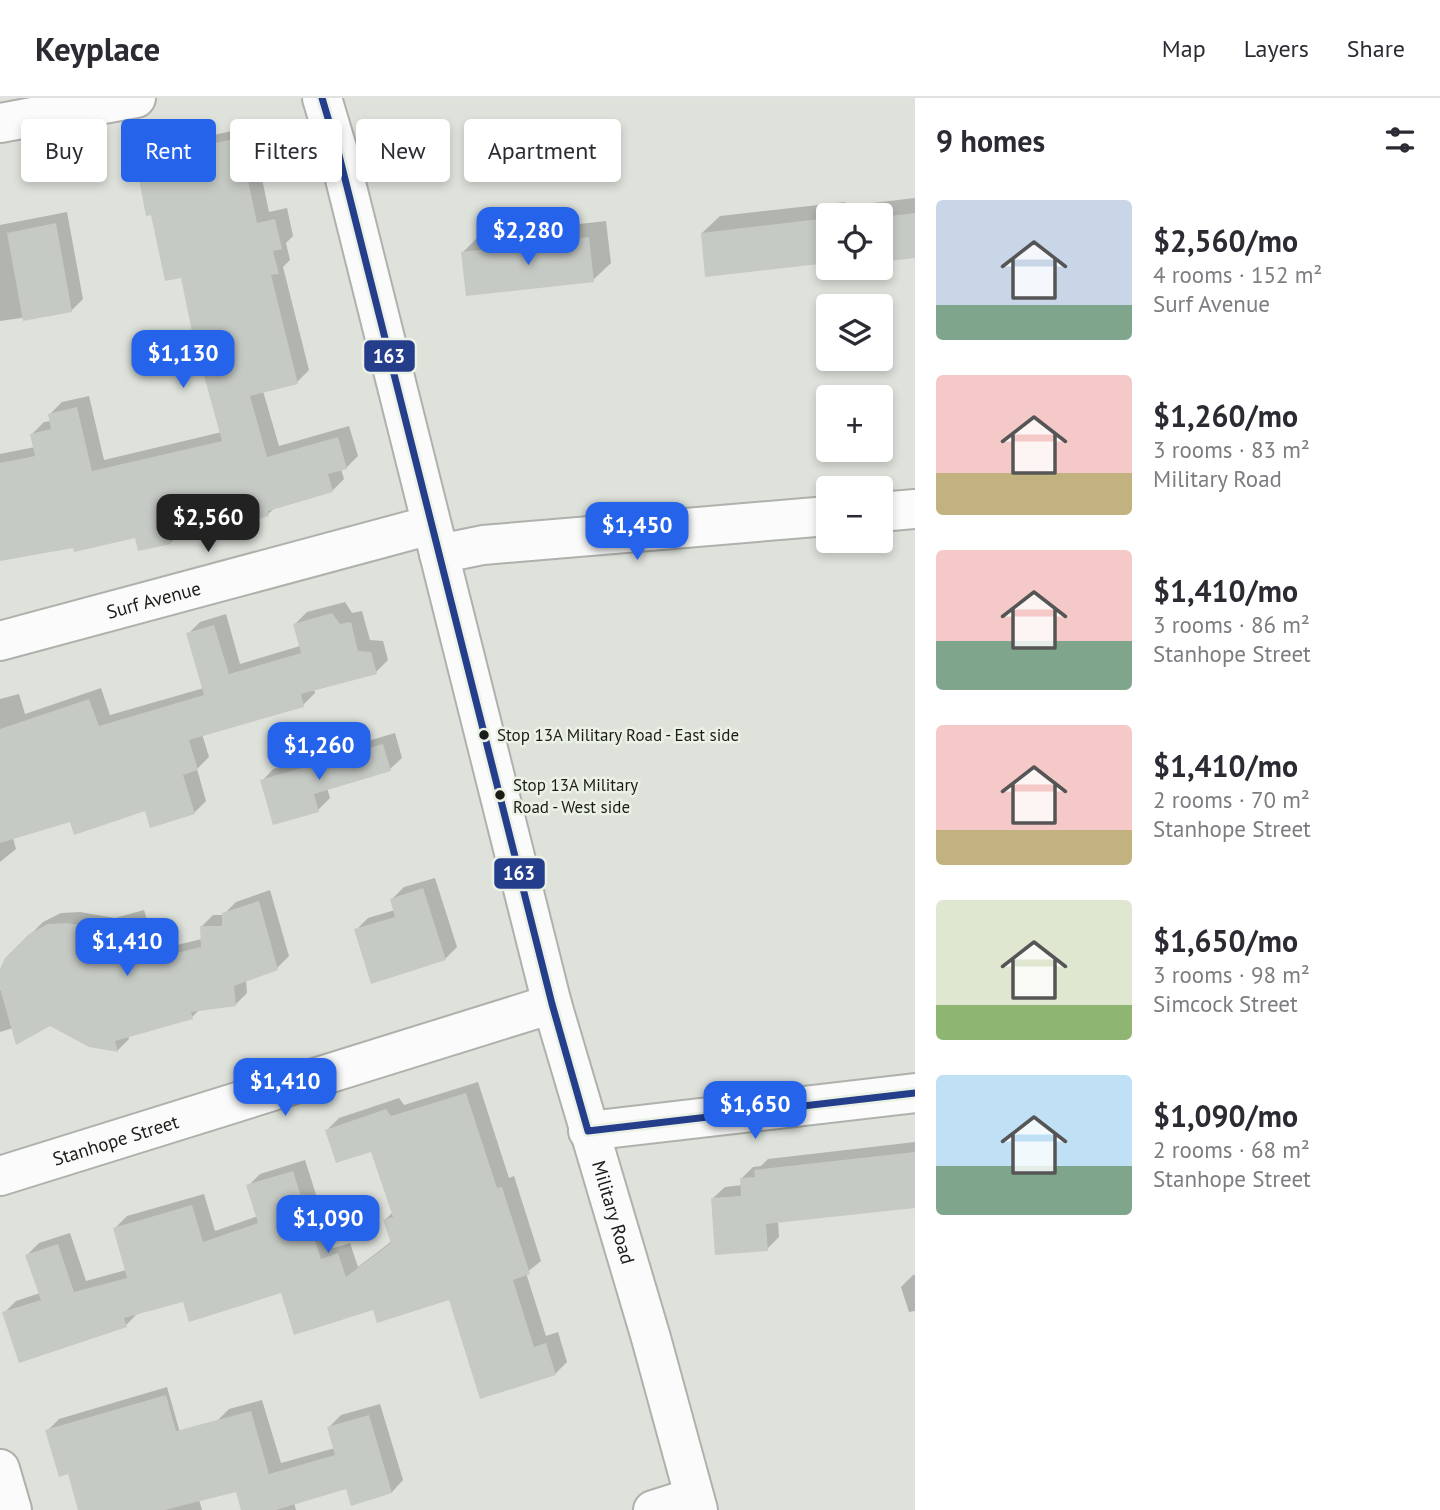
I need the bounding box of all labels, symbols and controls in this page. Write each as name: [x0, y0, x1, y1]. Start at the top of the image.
text: Keyplace: [35, 27, 160, 70]
text: Map: [1162, 33, 1206, 64]
text: Layers: [1244, 33, 1309, 64]
text: Share: [1347, 33, 1405, 64]
chip: Buy: [21, 119, 107, 182]
chip: Rent: [121, 119, 216, 182]
chip: Filters: [230, 119, 342, 182]
chip: New: [356, 119, 450, 182]
chip: Apartment: [464, 119, 621, 182]
text: 9 homes: [936, 121, 1045, 160]
icon: filters: [1381, 121, 1419, 159]
map controls: [816, 203, 893, 553]
button: locate: [816, 203, 893, 280]
pin: $2,280: [471, 208, 585, 267]
text: $2,280: [492, 215, 564, 244]
text: $2,560/mo: [1153, 221, 1298, 260]
icon: home: [992, 228, 1076, 312]
text: 4 rooms · 152 m²: [1153, 260, 1322, 289]
text: Surf Avenue: [1153, 289, 1270, 318]
button: layers: [816, 294, 893, 371]
pin: $1,130: [126, 330, 240, 390]
text: $1,130: [147, 338, 219, 367]
line badge: 163: [363, 339, 416, 373]
text: 163: [373, 344, 405, 368]
button: +: [816, 385, 893, 462]
text: $1,260/mo: [1153, 396, 1298, 435]
icon: home: [992, 403, 1076, 487]
text: 3 rooms · 83 m²: [1153, 435, 1310, 464]
text: Military Road: [1153, 464, 1282, 493]
button: −: [816, 476, 893, 553]
pin: $2,560: [151, 494, 265, 554]
text: $2,560: [172, 502, 244, 531]
pin: $1,450: [580, 503, 694, 562]
text: $1,450: [601, 510, 673, 539]
text: $1,410/mo: [1153, 571, 1298, 610]
street label: Surf Avenue: [104, 576, 203, 624]
icon: home: [992, 578, 1076, 662]
text: 3 rooms · 86 m²: [1153, 610, 1310, 639]
text: Stanhope Street: [1153, 639, 1311, 668]
pin: $1,260: [262, 722, 376, 782]
place label: Stop 13A Military Road - East side: [497, 724, 739, 746]
marker: Stop 13A Military Road - East side: [477, 728, 491, 742]
text: $1,260: [283, 730, 355, 759]
text: $1,410/mo: [1153, 746, 1298, 785]
icon: home: [992, 753, 1076, 837]
place label: Stop 13A Military Road - West side: [513, 774, 638, 818]
text: 2 rooms · 70 m²: [1153, 785, 1310, 814]
marker: Stop 13A Military Road - West side: [493, 788, 507, 802]
text: Stanhope Street: [1153, 814, 1311, 843]
line badge: 163: [493, 857, 546, 890]
text: 163: [503, 861, 535, 885]
pin: $1,410: [70, 918, 184, 978]
text: $1,650/mo: [1153, 921, 1298, 960]
text: $1,410: [91, 926, 163, 955]
icon: home: [992, 928, 1076, 1012]
text: 3 rooms · 98 m²: [1153, 960, 1310, 989]
text: Simcock Street: [1153, 989, 1298, 1018]
pin: $1,410: [228, 1058, 342, 1118]
text: $1,410: [249, 1066, 321, 1095]
pin: $1,650: [698, 1082, 812, 1141]
text: $1,650: [719, 1089, 791, 1118]
text: $1,090/mo: [1153, 1096, 1298, 1135]
icon: home: [992, 1103, 1076, 1187]
street label: Stanhope Street: [50, 1109, 182, 1171]
text: 2 rooms · 68 m²: [1153, 1135, 1310, 1164]
street label: Military Road: [587, 1158, 640, 1267]
text: Stanhope Street: [1153, 1164, 1311, 1193]
pin: $1,090: [271, 1196, 385, 1255]
text: $1,090: [292, 1203, 364, 1232]

